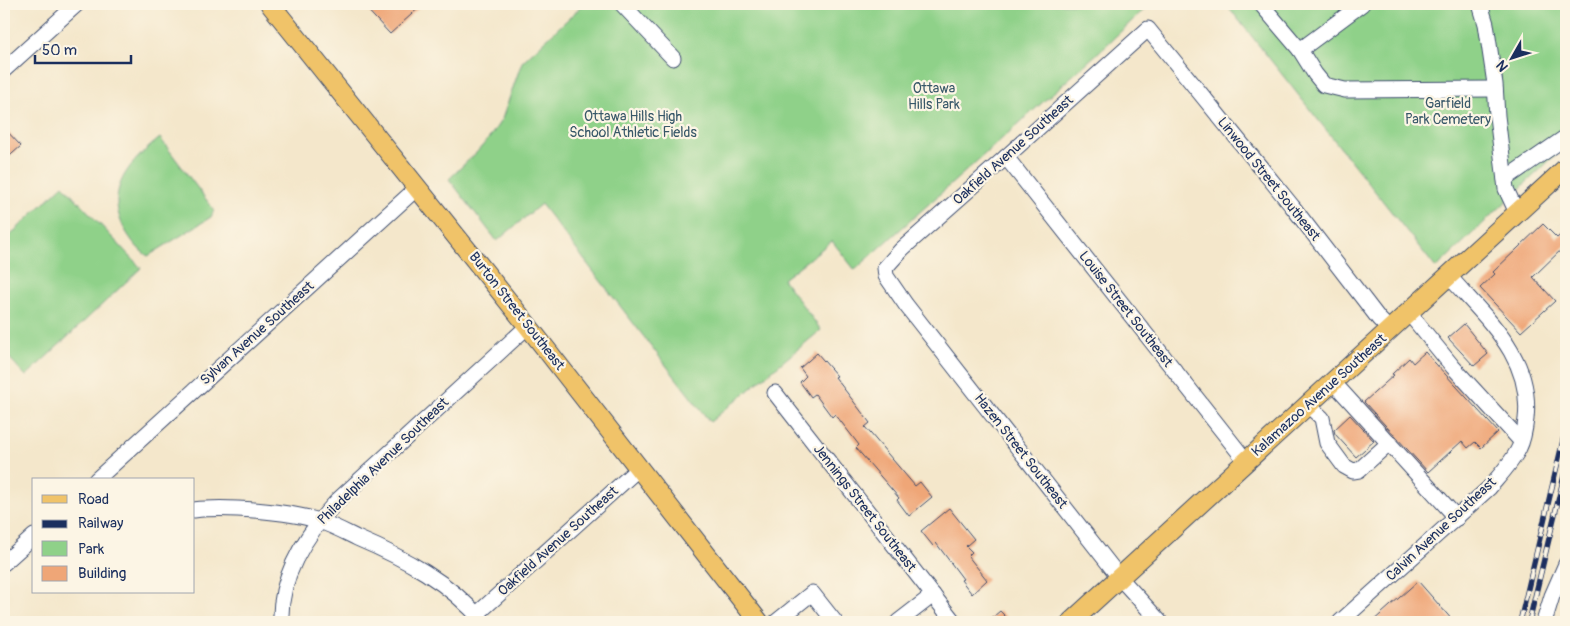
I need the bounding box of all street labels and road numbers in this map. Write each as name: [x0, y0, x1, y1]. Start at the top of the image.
street label: Oakfield Avenue Southeast: [949, 91, 1077, 208]
street label: Linwood Street Southeast: [1214, 114, 1324, 244]
street label: Louise Street Southeast: [1075, 248, 1177, 371]
street label: Burton Street Southeast: [466, 249, 569, 374]
street label: Sylvan Avenue Southeast: [197, 277, 318, 389]
street label: Kalamazoo Avenue Southeast: [1248, 330, 1390, 460]
street label: Hazen Street Southeast: [971, 390, 1071, 512]
street label: Philadelphia Avenue Southeast: [314, 394, 452, 528]
street label: Jennings Street Southeast: [810, 441, 920, 575]
street label: Calvin Avenue Southeast: [1382, 473, 1500, 584]
street label: Oakfield Avenue Southeast: [494, 482, 622, 599]

